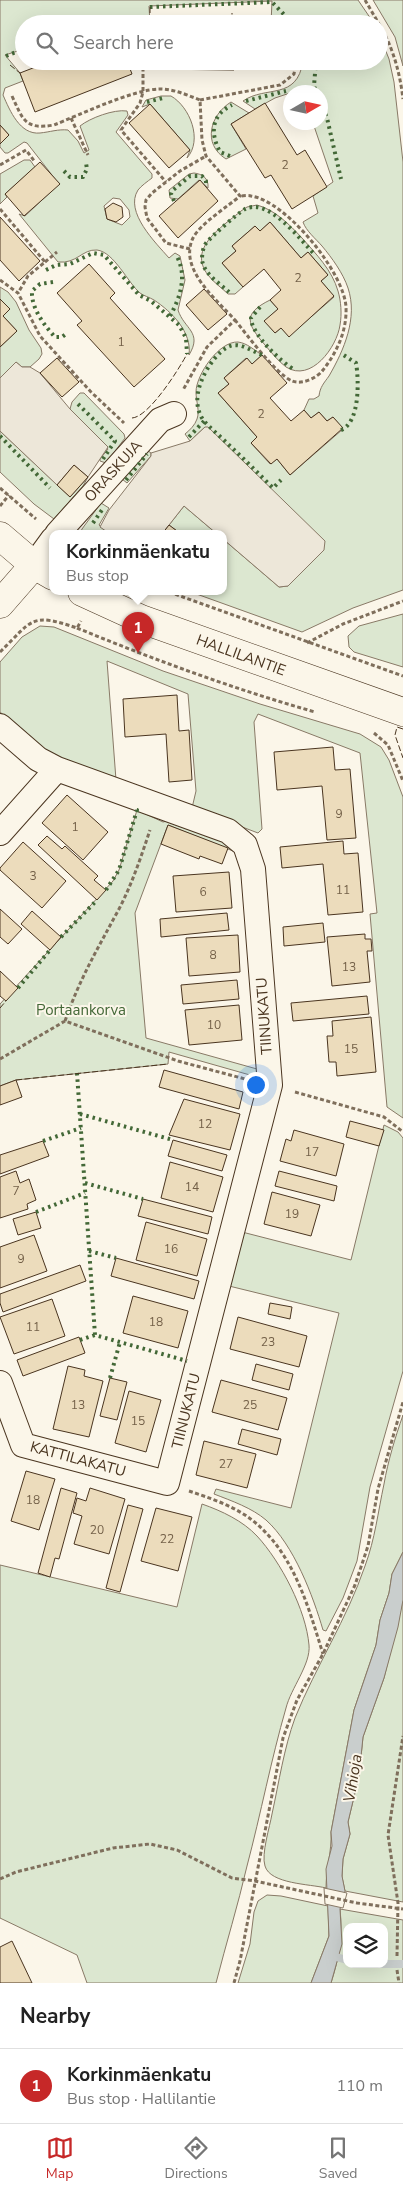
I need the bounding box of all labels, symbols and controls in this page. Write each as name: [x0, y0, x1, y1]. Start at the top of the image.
search box: [15, 15, 388, 70]
icon: search: [33, 29, 61, 57]
text: Search here: [73, 30, 174, 56]
north arrow: [283, 85, 328, 130]
house number: 2: [281, 157, 289, 173]
house number: 2: [294, 270, 302, 286]
house number: 1: [117, 334, 125, 350]
house number: 2: [257, 406, 265, 422]
street label: ORASKUJA: [80, 436, 146, 506]
popup: [49, 530, 227, 595]
text: Korkinmäenkatu: [66, 539, 210, 565]
text: Bus stop: [66, 565, 129, 587]
pin: 1: [122, 612, 154, 653]
street label: HALLILANTIE: [193, 630, 289, 680]
house number: 9: [335, 806, 343, 822]
house number: 1: [71, 819, 79, 835]
house number: 3: [29, 868, 37, 884]
house number: 11: [336, 882, 350, 898]
house number: 6: [199, 884, 207, 900]
house number: 8: [209, 947, 217, 963]
house number: 13: [342, 959, 356, 975]
street label: TIINUKATU: [251, 977, 277, 1055]
park label: Portaankorva: [36, 1000, 126, 1020]
house number: 10: [207, 1017, 221, 1033]
house number: 15: [344, 1041, 358, 1057]
your location: [243, 1072, 269, 1098]
house number: 12: [198, 1116, 212, 1132]
house number: 17: [305, 1144, 319, 1160]
house number: 14: [185, 1179, 199, 1195]
house number: 7: [12, 1183, 20, 1199]
house number: 19: [285, 1206, 299, 1222]
house number: 16: [164, 1241, 178, 1257]
house number: 9: [17, 1251, 25, 1267]
house number: 18: [149, 1314, 163, 1330]
house number: 11: [26, 1319, 40, 1335]
house number: 23: [261, 1334, 275, 1350]
street label: TIINUKATU: [167, 1371, 205, 1451]
house number: 13: [71, 1397, 85, 1413]
house number: 25: [243, 1397, 257, 1413]
house number: 15: [131, 1413, 145, 1429]
street label: KATTILAKATU: [28, 1437, 128, 1481]
house number: 27: [219, 1456, 233, 1472]
house number: 18: [26, 1492, 40, 1508]
house number: 20: [90, 1522, 104, 1538]
house number: 22: [160, 1531, 174, 1547]
water label: Vihioja: [338, 1752, 368, 1804]
map controls: [343, 1923, 388, 1968]
button: layers: [343, 1923, 388, 1968]
text: Nearby: [20, 2002, 90, 2030]
text: Korkinmäenkatu: [67, 2062, 211, 2088]
text: 1: [31, 2075, 41, 2097]
text: 110 m: [336, 2075, 383, 2097]
text: Bus stop · Hallilantie: [67, 2088, 216, 2110]
tab: Map: [46, 2134, 74, 2183]
tab: Directions: [165, 2134, 228, 2183]
tab: Saved: [319, 2134, 357, 2183]

